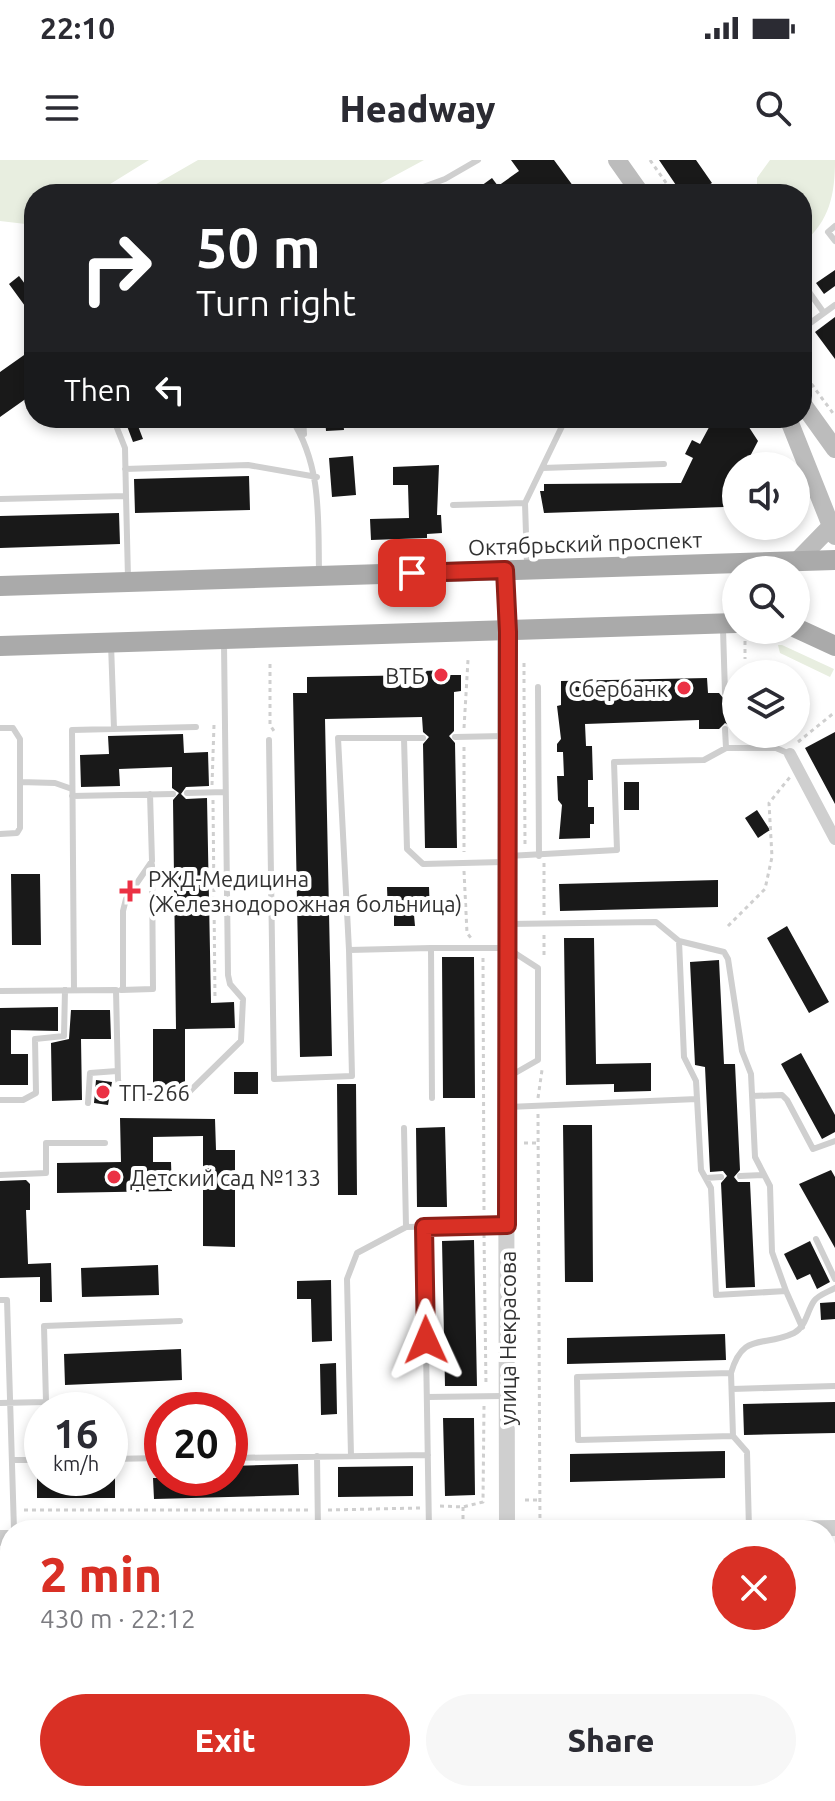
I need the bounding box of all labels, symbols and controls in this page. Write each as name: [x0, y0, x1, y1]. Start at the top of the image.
text: 22:10: [40, 11, 115, 45]
icon: menu: [40, 86, 84, 130]
icon: search: [751, 86, 795, 130]
text: Headway: [339, 88, 496, 129]
icon: right: [64, 216, 168, 320]
text: 50 m: [196, 216, 321, 279]
text: Turn right: [196, 282, 356, 323]
icon: left: [148, 368, 192, 412]
text: Then: [64, 373, 132, 407]
map controls: [722, 452, 810, 748]
button: sound: [722, 452, 810, 540]
street label: Октябрьский проспект: [467, 526, 703, 560]
pin: [378, 539, 446, 607]
icon: arrive: [390, 551, 434, 595]
button: search: [722, 556, 810, 644]
button: layers: [722, 660, 810, 748]
place label: ВТБ: [385, 663, 425, 688]
marker: ВТБ: [432, 666, 450, 684]
place label: Сбербанк: [568, 676, 668, 701]
marker: Сбербанк: [675, 679, 693, 697]
place label: РЖД-Медицина (Железнодорожная больница): [148, 866, 462, 917]
marker: РЖД-Медицина (Железнодорожная больница): [119, 880, 141, 902]
place label: ТП-266: [119, 1080, 190, 1105]
marker: ТП-266: [94, 1083, 112, 1101]
place label: Детский сад №133: [130, 1165, 321, 1190]
marker: Детский сад №133: [105, 1168, 123, 1186]
street label: улица Некрасова: [495, 1251, 520, 1425]
position arrow: [384, 1298, 468, 1382]
speed limit sign: 20: [144, 1392, 248, 1496]
text: 16: [53, 1411, 99, 1456]
text: km/h: [53, 1452, 99, 1475]
button: close: [712, 1546, 796, 1630]
text: 2 min: [40, 1547, 162, 1601]
text: 430 m · 22:12: [40, 1604, 196, 1633]
button: Exit: [40, 1694, 410, 1786]
button: Share: [426, 1694, 796, 1786]

